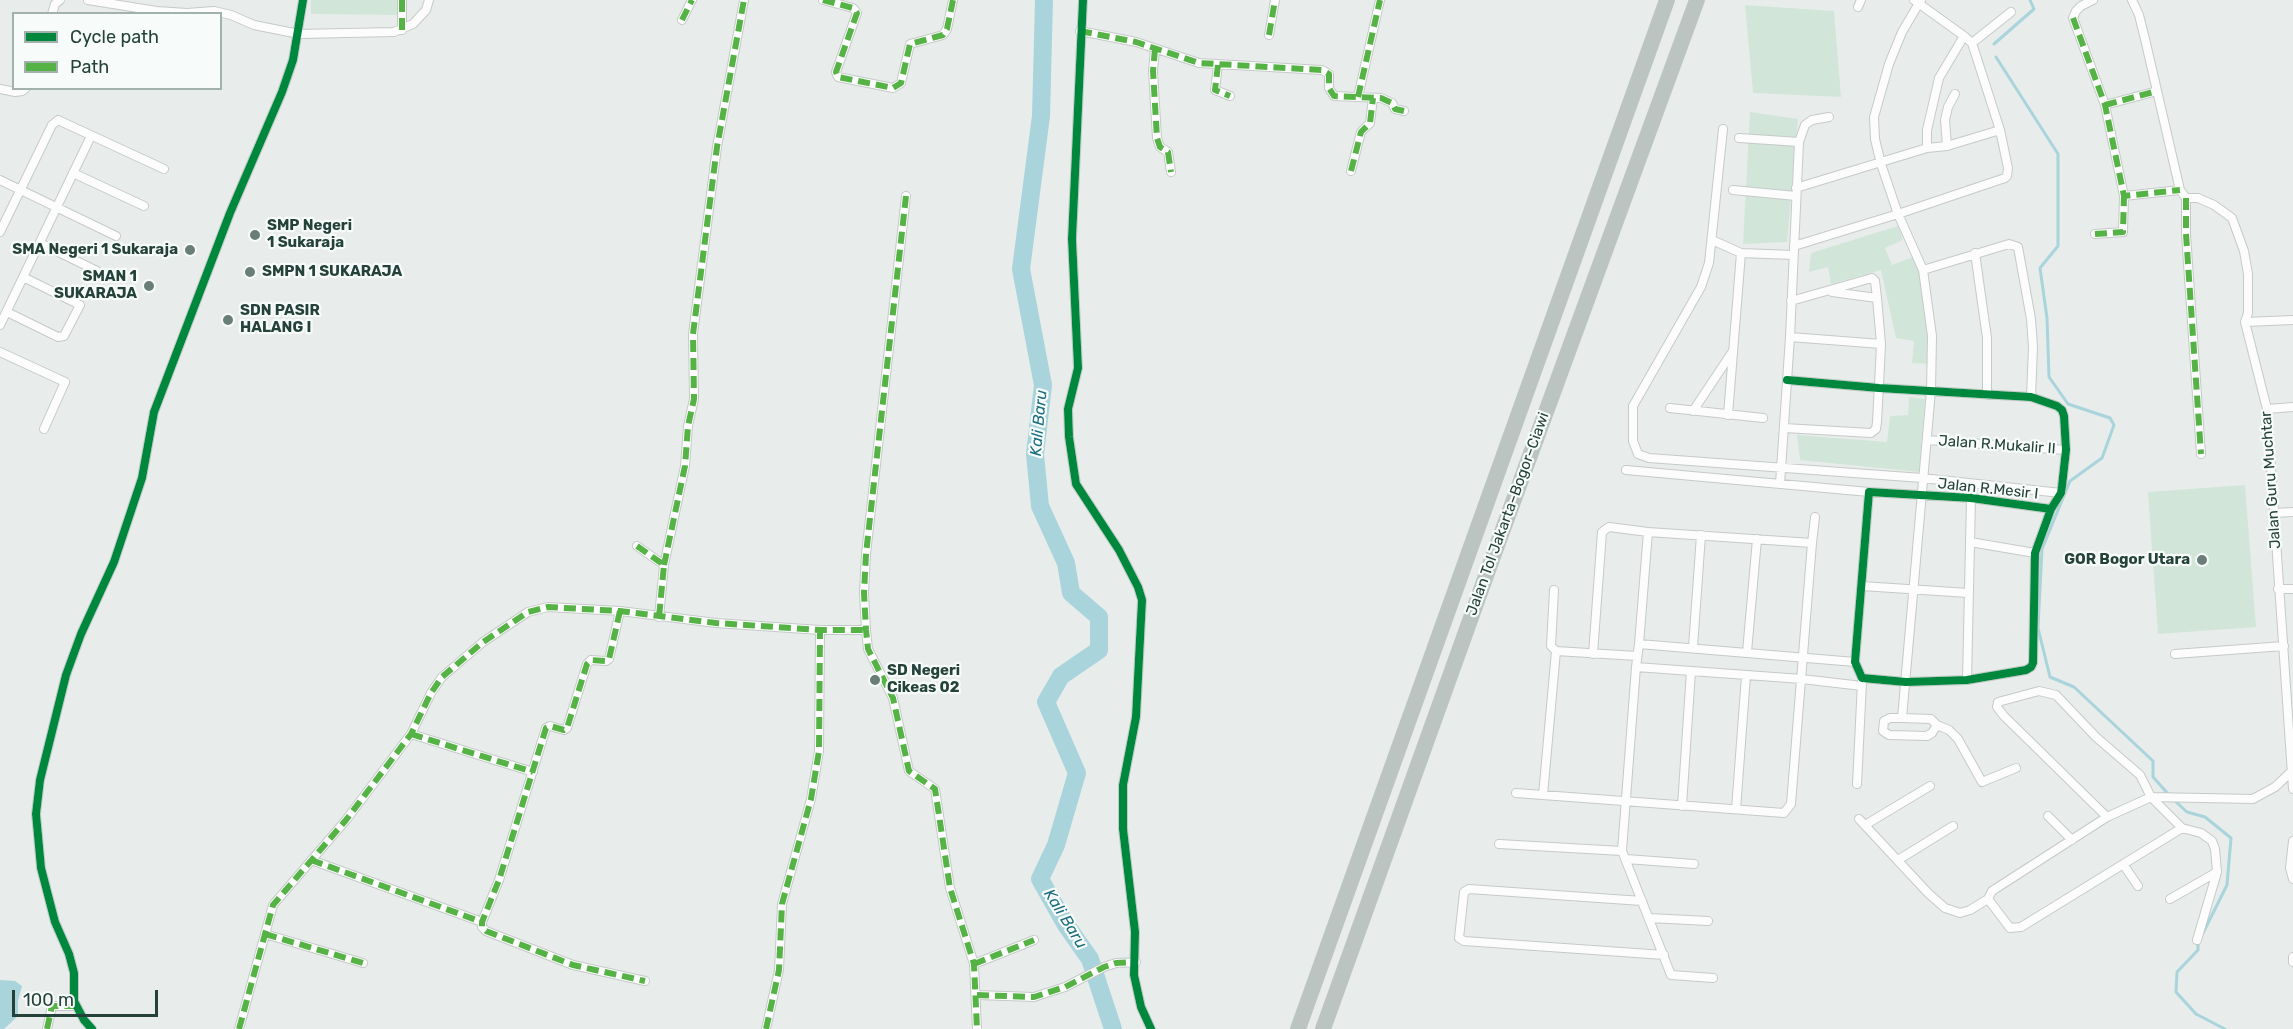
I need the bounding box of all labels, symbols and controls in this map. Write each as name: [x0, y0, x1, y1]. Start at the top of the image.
legend: [12, 12, 222, 90]
text: Cycle path: [70, 26, 159, 48]
text: Path: [70, 56, 109, 78]
place label: SMP Negeri 1 Sukaraja: [267, 217, 352, 252]
marker: SMP Negeri 1 Sukaraja: [248, 228, 262, 242]
place label: SMA Negeri 1 Sukaraja: [12, 241, 178, 259]
marker: SMA Negeri 1 Sukaraja: [183, 243, 197, 257]
place label: SMPN 1 SUKARAJA: [262, 263, 402, 281]
marker: SMPN 1 SUKARAJA: [243, 265, 257, 279]
place label: SMAN 1 SUKARAJA: [54, 268, 137, 303]
marker: SMAN 1 SUKARAJA: [142, 279, 156, 293]
place label: SDN PASIR HALANG I: [240, 302, 320, 337]
marker: SDN PASIR HALANG I: [221, 313, 235, 327]
water label: Kali Baru: [1027, 389, 1051, 457]
street label: Jalan Tol Jakarta–Bogor–Ciawi: [1463, 410, 1553, 618]
street label: Jalan Guru Muchtar: [2257, 410, 2285, 550]
street label: Jalan R.Mukalir II: [1938, 432, 2056, 458]
street label: Jalan R.Mesir I: [1937, 475, 2039, 503]
place label: GOR Bogor Utara: [2064, 551, 2190, 569]
marker: GOR Bogor Utara: [2195, 553, 2209, 567]
place label: SD Negeri Cikeas 02: [887, 662, 960, 697]
marker: SD Negeri Cikeas 02: [868, 673, 882, 687]
water label: Kali Baru: [1039, 886, 1091, 952]
scale bar: [15, 978, 160, 1016]
text: 100 m: [23, 989, 74, 1011]

